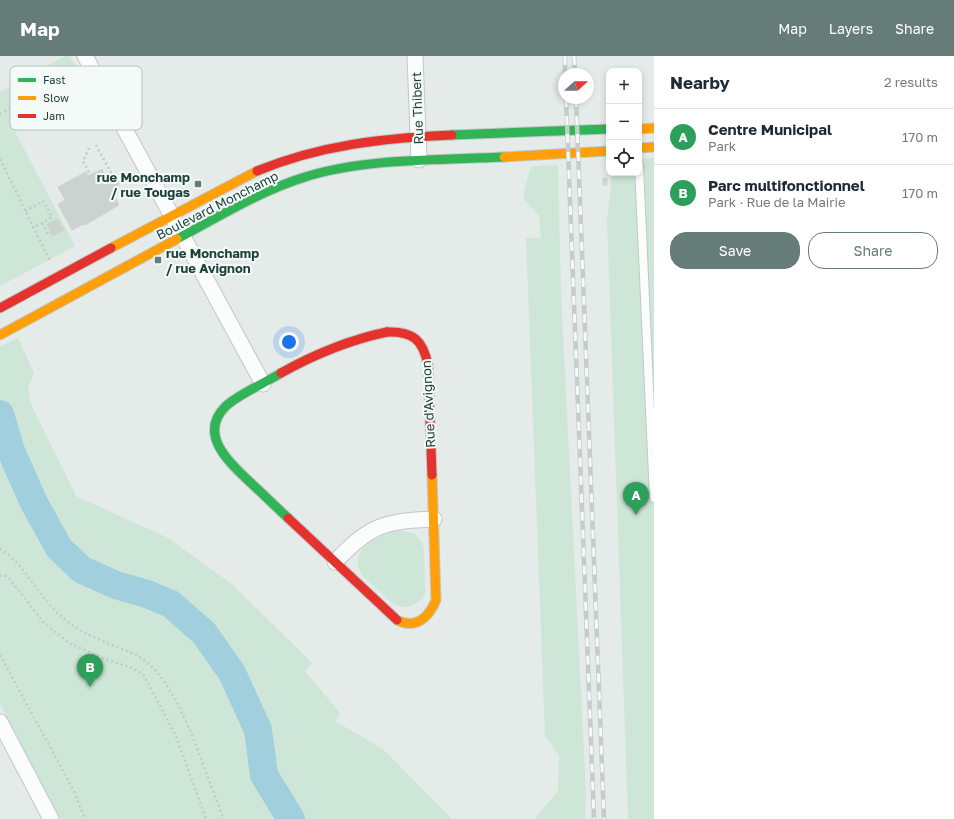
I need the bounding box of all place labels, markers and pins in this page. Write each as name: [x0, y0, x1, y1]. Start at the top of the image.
place label: rue Monchamp / rue Tougas: [97, 169, 190, 200]
marker: rue Monchamp / rue Tougas: [193, 179, 203, 189]
place label: rue Monchamp / rue Avignon: [166, 245, 259, 276]
marker: rue Monchamp / rue Avignon: [153, 255, 163, 265]
pin: A: [623, 482, 649, 515]
pin: B: [77, 654, 103, 687]

